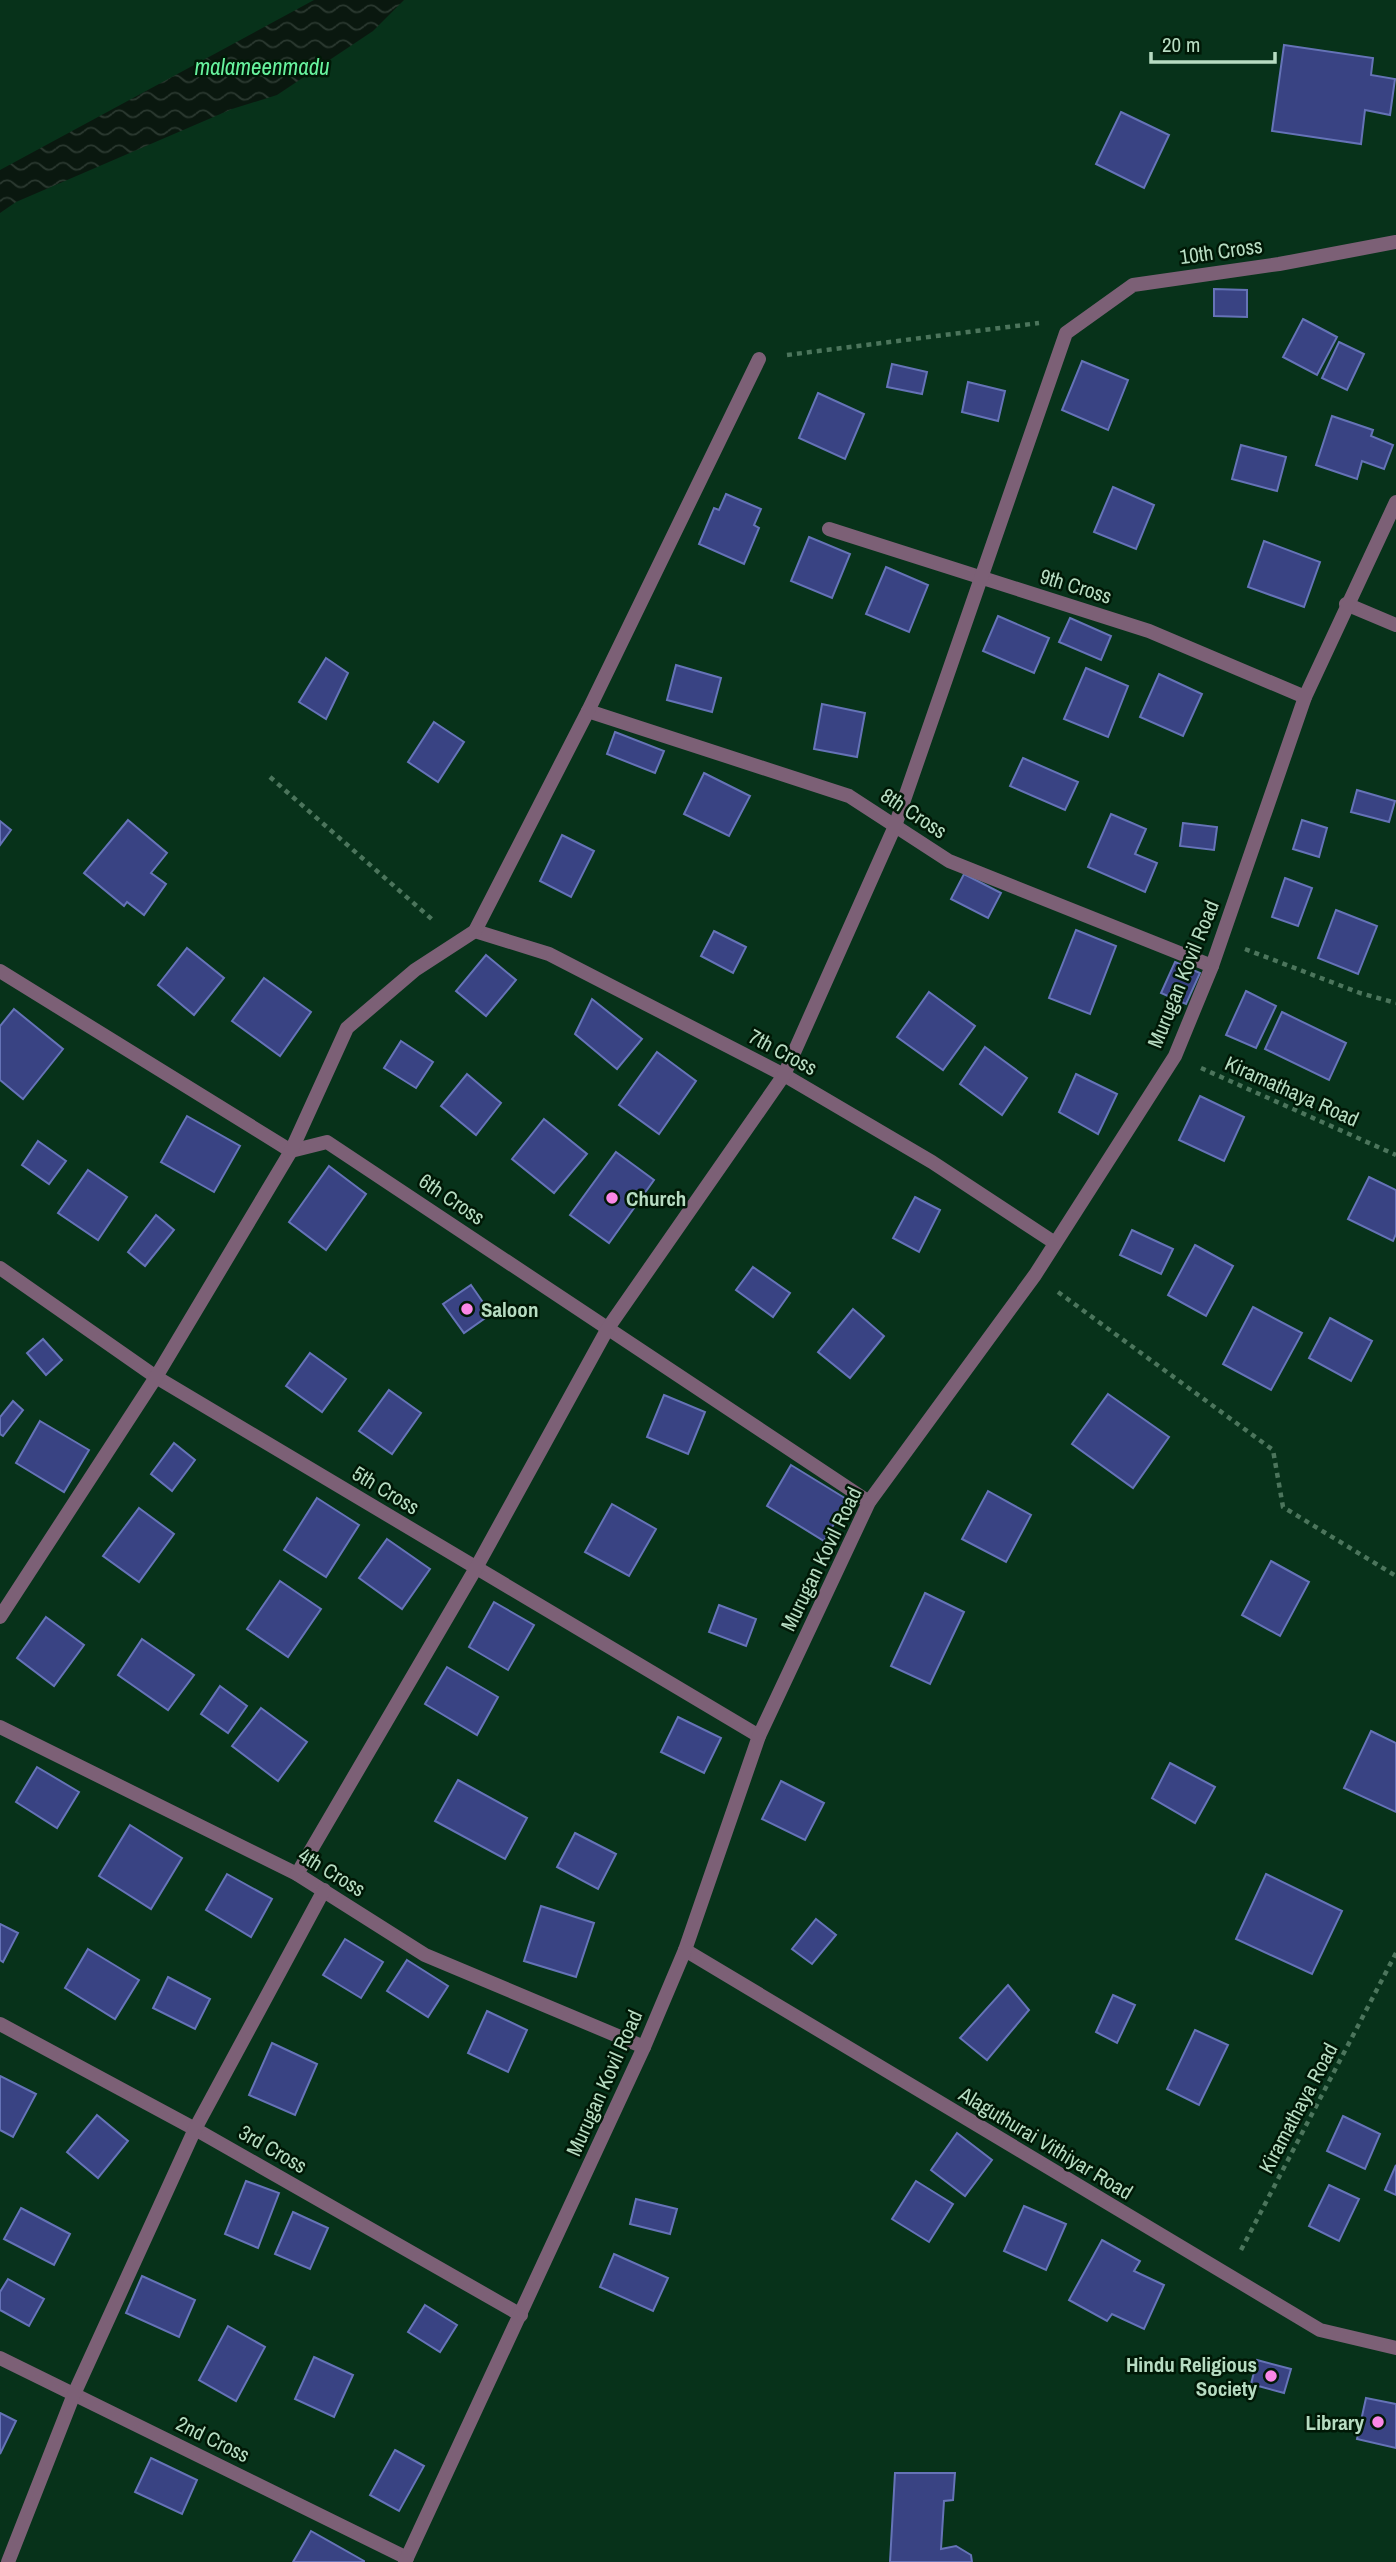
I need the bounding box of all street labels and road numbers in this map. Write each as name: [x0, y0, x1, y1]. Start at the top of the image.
street label: 10th Cross: [1178, 231, 1264, 271]
street label: 9th Cross: [1037, 561, 1115, 611]
street label: 8th Cross: [875, 781, 953, 845]
street label: Murugan Kovil Road: [1140, 896, 1226, 1052]
street label: 7th Cross: [744, 1022, 822, 1082]
street label: Kiramathaya Road: [1221, 1049, 1363, 1133]
street label: 6th Cross: [413, 1166, 491, 1232]
street label: 5th Cross: [347, 1459, 425, 1521]
street label: Murugan Kovil Road: [774, 1482, 868, 1636]
street label: 4th Cross: [293, 1841, 371, 1903]
street label: Murugan Kovil Road: [559, 2005, 649, 2161]
street label: Kiramathaya Road: [1251, 2038, 1345, 2178]
street label: Alaguthurai Vithiyar Road: [953, 2079, 1138, 2206]
street label: 3rd Cross: [233, 2118, 313, 2180]
street label: 2nd Cross: [171, 2409, 255, 2469]

